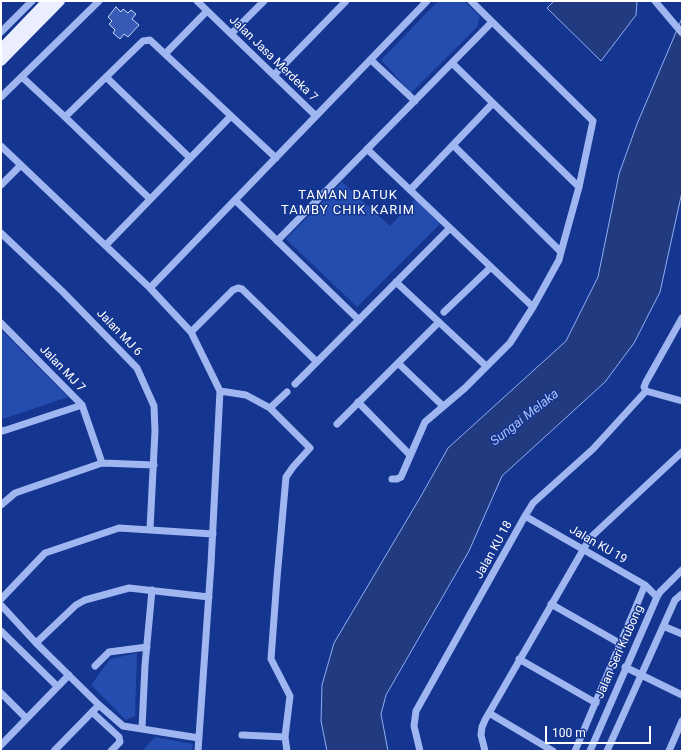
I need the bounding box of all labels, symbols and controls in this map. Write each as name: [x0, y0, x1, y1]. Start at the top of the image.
street label: Jalan Jasa Merdeka 7: [226, 13, 320, 105]
district label: TAMAN DATUK TAMBY CHIK KARIM: [281, 188, 415, 219]
street label: Jalan MJ 6: [93, 307, 145, 359]
street label: Jalan MJ 7: [36, 343, 88, 395]
water label: Sungai Melaka: [488, 386, 562, 450]
street label: Jalan KU 18: [472, 519, 516, 581]
street label: Jalan KU 19: [567, 523, 629, 567]
street label: Jalan Seri Krubong: [593, 603, 647, 701]
scale bar: [547, 718, 653, 744]
text: 100 m: [552, 726, 586, 740]

